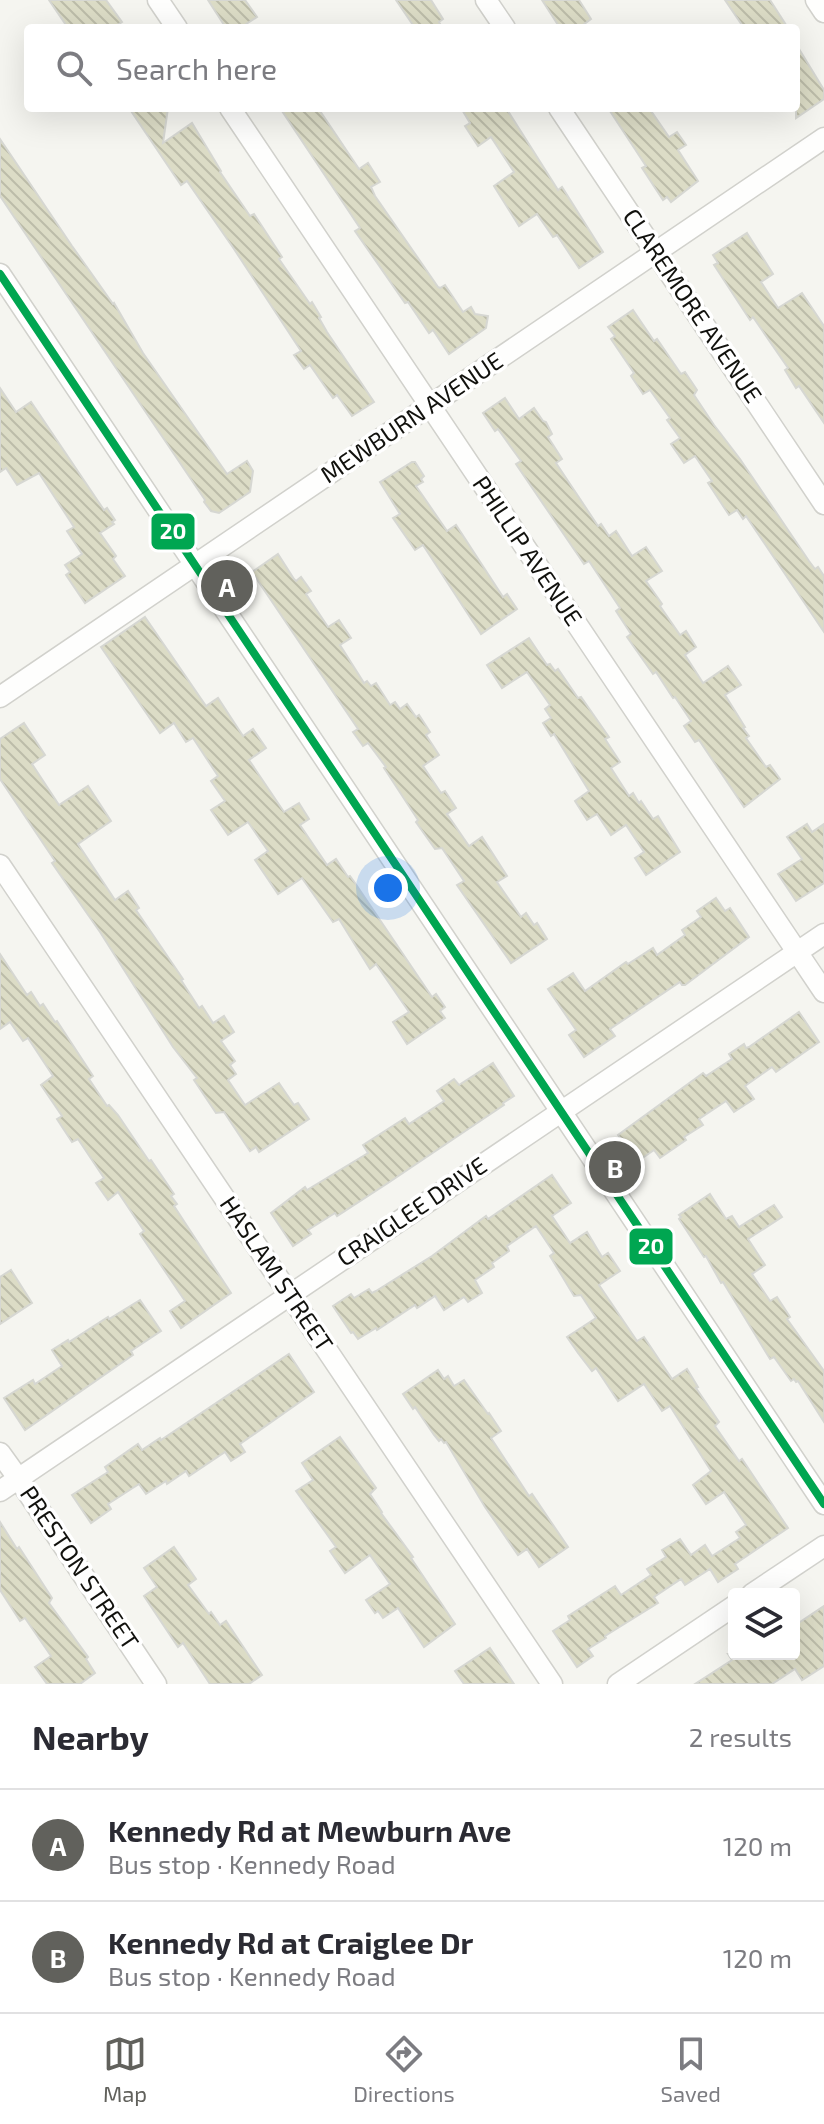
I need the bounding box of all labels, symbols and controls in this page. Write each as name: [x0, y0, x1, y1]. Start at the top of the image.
search box: [24, 24, 800, 112]
icon: search: [52, 46, 96, 90]
text: Search here: [116, 50, 277, 86]
street label: CLAREMORE AVENUE: [618, 203, 769, 408]
street label: MEWBURN AVENUE: [315, 345, 508, 488]
street label: PHILLIP AVENUE: [467, 470, 589, 631]
line badge: 20: [150, 512, 196, 551]
text: 20: [160, 517, 186, 543]
pin: A: [201, 556, 253, 616]
your location: [368, 868, 408, 908]
pin: B: [589, 1137, 641, 1197]
street label: CRAIGLEE DRIVE: [331, 1150, 492, 1272]
street label: HASLAM STREET: [215, 1190, 340, 1356]
line badge: 20: [628, 1227, 674, 1266]
text: 20: [638, 1232, 664, 1258]
street label: PRESTON STREET: [15, 1480, 146, 1654]
map controls: [728, 1588, 800, 1660]
button: layers: [728, 1588, 800, 1660]
text: Nearby: [32, 1716, 149, 1757]
text: 2 results: [689, 1721, 792, 1752]
text: Kennedy Rd at Mewburn Ave: [108, 1812, 511, 1848]
text: A: [50, 1830, 66, 1861]
text: 120 m: [723, 1830, 792, 1861]
text: Bus stop · Kennedy Road: [108, 1848, 396, 1879]
text: Kennedy Rd at Craiglee Dr: [108, 1924, 473, 1960]
text: B: [50, 1942, 66, 1973]
text: 120 m: [723, 1942, 792, 1973]
text: Bus stop · Kennedy Road: [108, 1960, 396, 1991]
tab: Map: [103, 2032, 147, 2106]
tab: Directions: [353, 2032, 455, 2106]
tab: Saved: [661, 2032, 721, 2106]

